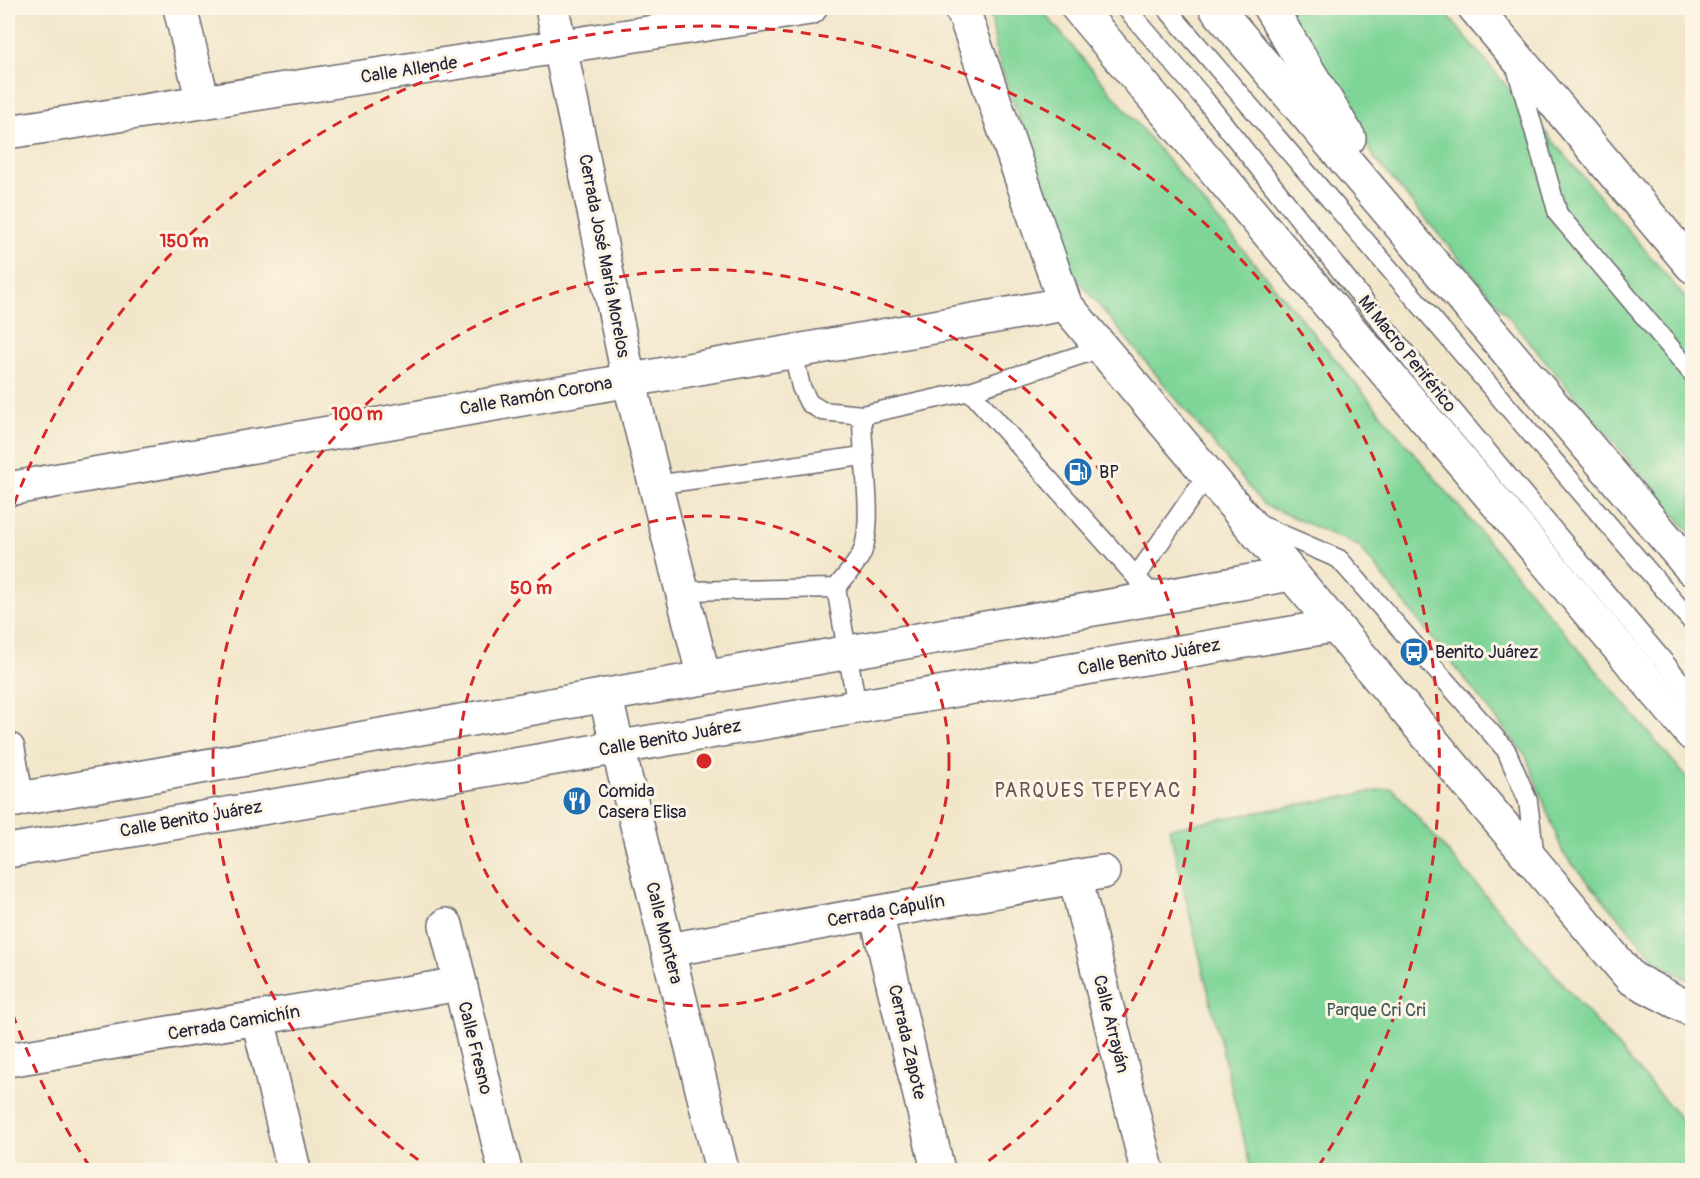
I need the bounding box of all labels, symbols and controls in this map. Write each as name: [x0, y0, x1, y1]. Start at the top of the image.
street label: Calle Allende: [359, 51, 459, 89]
street label: Cerrada José María Morelos: [573, 152, 635, 360]
text: 150 m: [160, 230, 209, 253]
street label: Mi Macro Periférico: [1353, 291, 1461, 417]
street label: Calle Ramón Corona: [458, 371, 614, 421]
text: 100 m: [331, 403, 383, 426]
fuel station icon: BP: [1062, 456, 1094, 488]
place label: BP: [1099, 461, 1119, 484]
text: 50 m: [510, 577, 552, 600]
street label: Calle Benito Juárez: [1076, 633, 1222, 681]
bus stop icon: Benito Juárez: [1398, 636, 1430, 668]
place label: Benito Juárez: [1435, 641, 1538, 664]
street label: Calle Benito Juárez: [597, 714, 743, 762]
centre of rings: [694, 751, 714, 771]
district label: PARQUES TEPEYAC: [994, 778, 1182, 803]
place label: Comida Casera Elisa: [598, 780, 686, 824]
restaurant icon: Comida Casera Elisa: [561, 785, 593, 817]
street label: Calle Benito Juárez: [118, 795, 264, 843]
street label: Calle Montera: [640, 880, 688, 986]
street label: Cerrada Capulín: [825, 889, 947, 933]
street label: Calle Arrayán: [1088, 973, 1134, 1075]
street label: Cerrada Zapote: [883, 982, 931, 1102]
street label: Calle Fresno: [452, 999, 498, 1097]
park label: Parque Cri Cri: [1326, 999, 1426, 1022]
street label: Cerrada Camichín: [166, 1000, 302, 1046]

